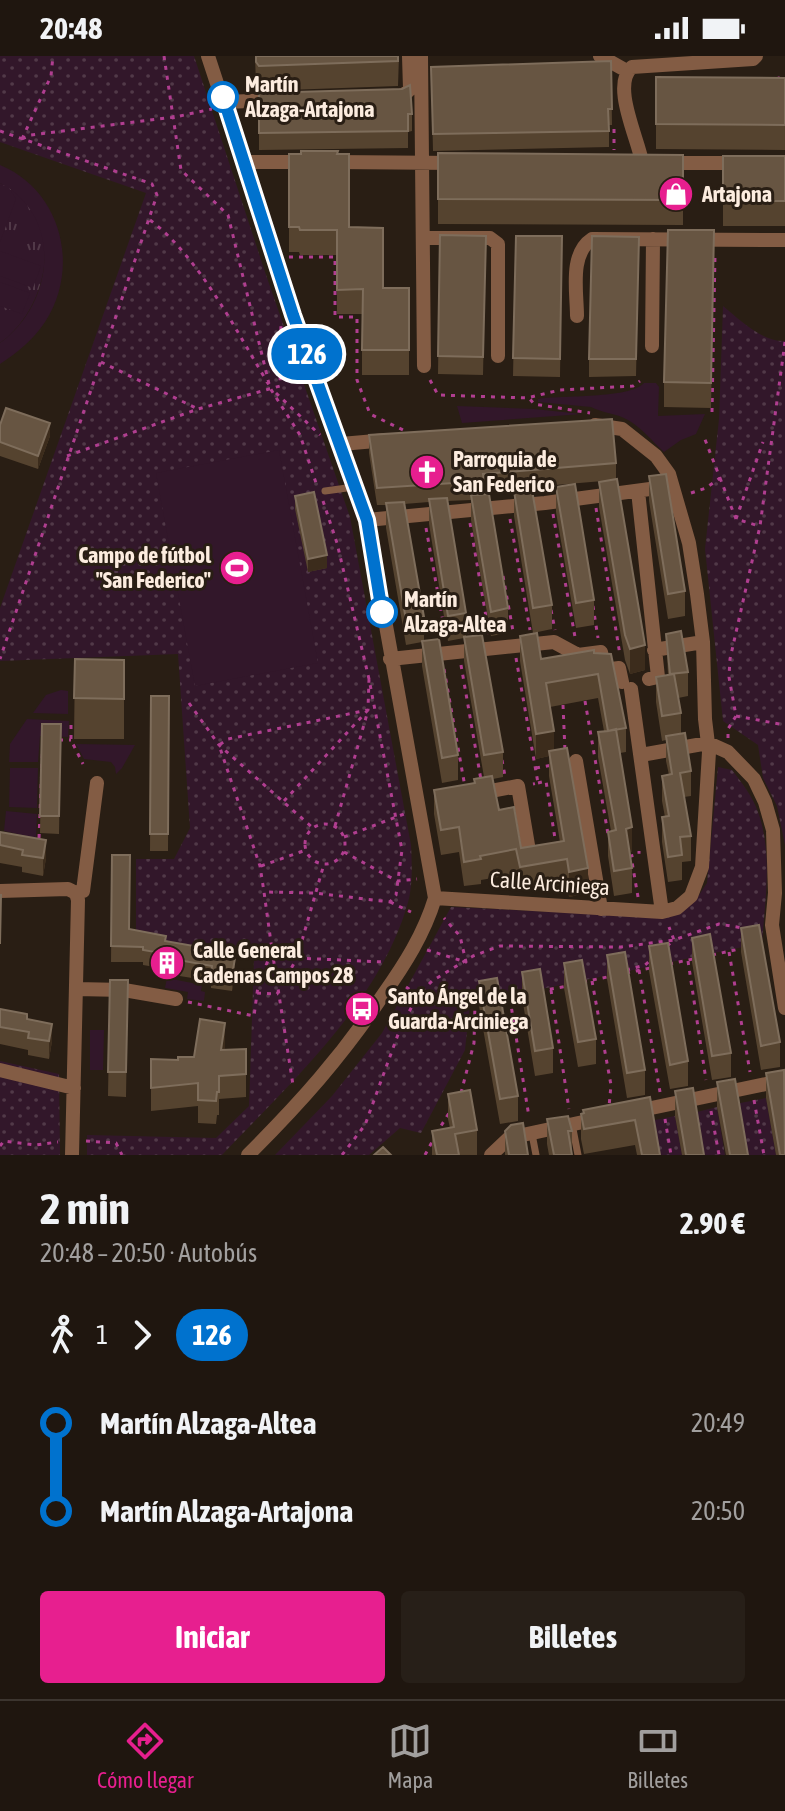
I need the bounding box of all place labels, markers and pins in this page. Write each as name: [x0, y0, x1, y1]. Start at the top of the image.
place label: Martín Alzaga-Artajona: [244, 71, 374, 122]
marker: Martín Alzaga-Artajona: [208, 82, 238, 112]
shop icon: Artajona: [657, 175, 695, 213]
place label: Artajona: [701, 181, 772, 207]
place label: Parroquia de San Federico: [453, 446, 557, 497]
church icon: Parroquia de San Federico: [408, 453, 446, 491]
place label: Campo de fútbol "San Federico": [78, 542, 212, 593]
sports icon: Campo de fútbol "San Federico": [218, 549, 256, 587]
place label: Martín Alzaga-Altea: [403, 586, 506, 637]
marker: Martín Alzaga-Altea: [367, 597, 397, 627]
place label: Calle General Cadenas Campos 28: [193, 937, 353, 988]
building icon: Calle General Cadenas Campos 28: [148, 944, 186, 982]
place label: Santo Ángel de la Guarda-Arciniega: [388, 983, 529, 1034]
bus stop icon: Santo Ángel de la Guarda-Arciniega: [343, 990, 381, 1028]

